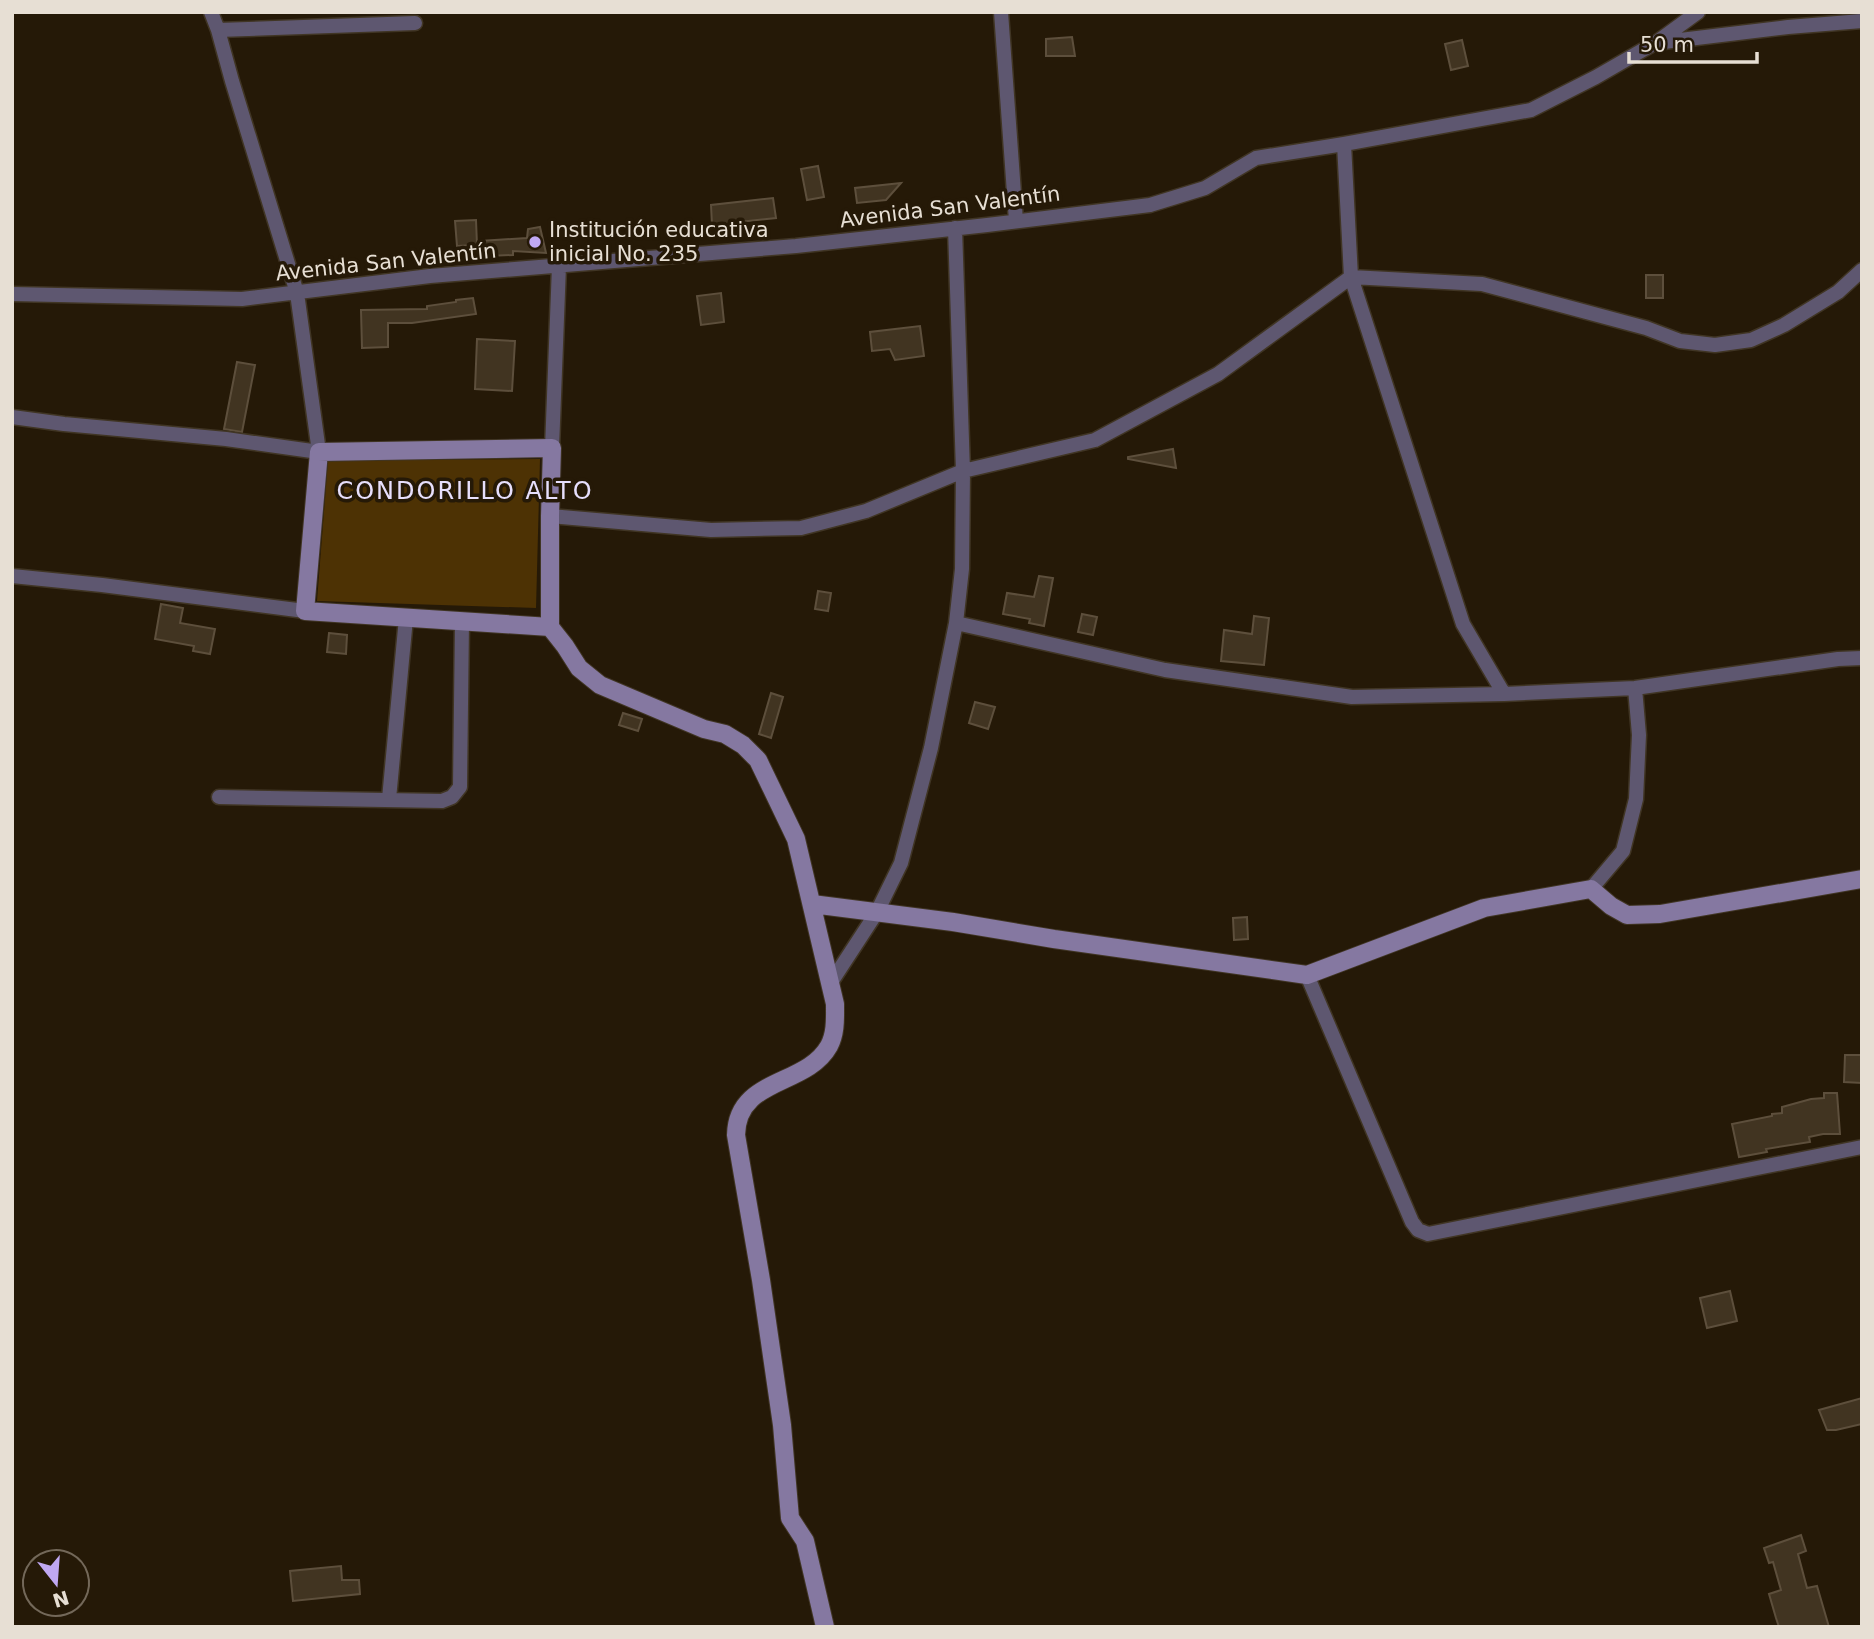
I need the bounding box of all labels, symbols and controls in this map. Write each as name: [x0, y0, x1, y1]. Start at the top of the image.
scale bar: [1629, 21, 1757, 65]
text: 50 m: [1640, 33, 1694, 57]
street label: Avenida San Valentín: [838, 182, 1062, 232]
place label: Institución educativa inicial No. 235: [549, 218, 769, 266]
marker: Institución educativa inicial No. 235: [527, 234, 543, 250]
street label: Avenida San Valentín: [274, 238, 498, 286]
district label: CONDORILLO ALTO: [336, 477, 594, 505]
north arrow: [21, 1548, 91, 1618]
text: N: [50, 1586, 72, 1612]

